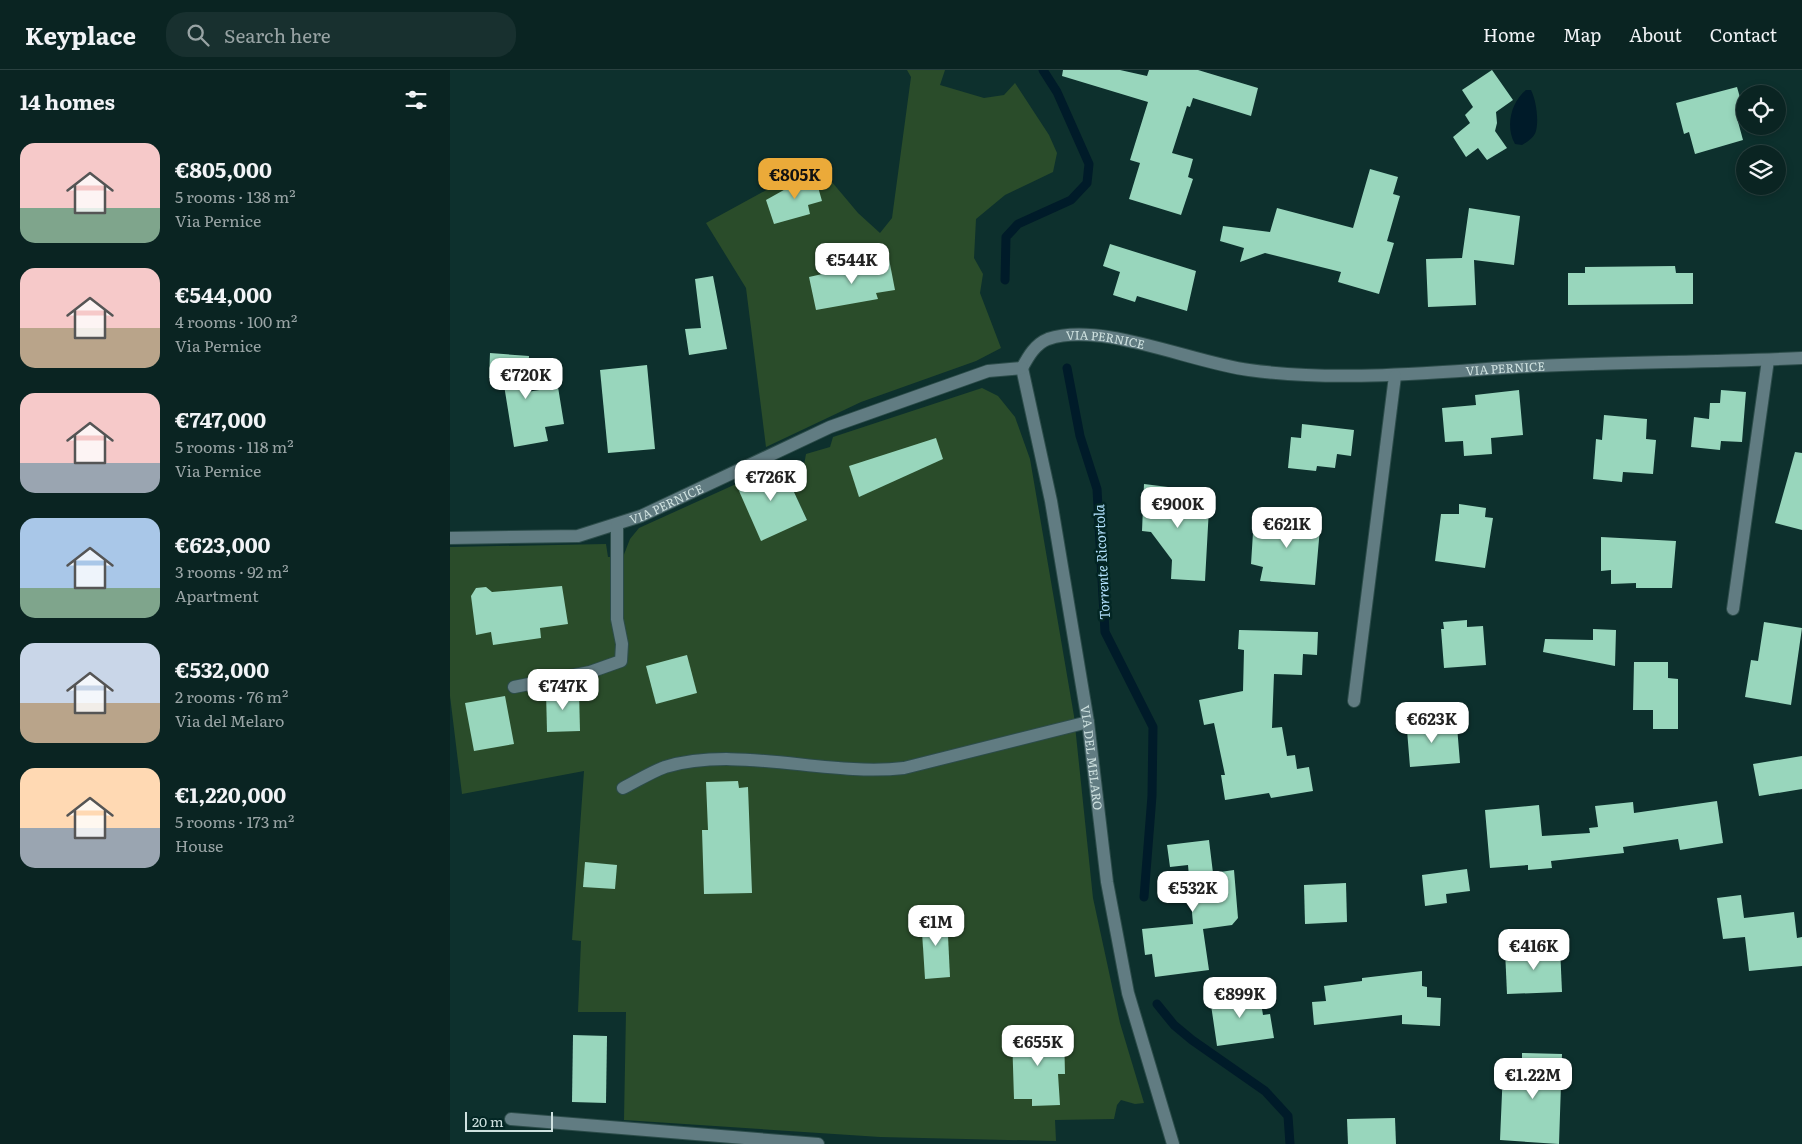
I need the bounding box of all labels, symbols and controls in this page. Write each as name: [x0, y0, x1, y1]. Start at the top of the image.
search box: [166, 12, 516, 57]
text: Keyplace: [25, 17, 136, 52]
icon: search: [184, 21, 212, 49]
text: Search here: [224, 21, 331, 49]
text: Home: [1483, 21, 1535, 48]
text: Map: [1563, 21, 1601, 48]
text: About: [1629, 21, 1682, 48]
text: Contact: [1710, 21, 1777, 48]
text: 14 homes: [20, 85, 115, 116]
map controls: [1736, 85, 1786, 195]
button: locate: [1736, 85, 1786, 135]
icon: filters: [402, 86, 430, 114]
button: layers: [1736, 145, 1786, 195]
text: €805,000: [175, 153, 272, 184]
pin: €805K: [760, 158, 830, 200]
text: €805K: [769, 162, 821, 186]
icon: home: [60, 163, 120, 223]
text: 5 rooms · 138 m²: [175, 184, 296, 208]
text: Via Pernice: [175, 208, 261, 232]
pin: €544K: [817, 242, 887, 285]
text: €544K: [826, 247, 878, 271]
text: €544,000: [175, 278, 272, 309]
icon: home: [60, 288, 120, 348]
text: 4 rooms · 100 m²: [175, 309, 297, 333]
street label: VIA PERNICE: [1065, 325, 1147, 353]
text: Via Pernice: [175, 333, 261, 357]
street label: VIA PERNICE: [1465, 357, 1546, 380]
pin: €720K: [491, 358, 561, 400]
text: €720K: [501, 362, 551, 386]
text: €747,000: [175, 403, 266, 434]
icon: home: [60, 413, 120, 473]
text: 5 rooms · 118 m²: [175, 434, 294, 458]
text: Via Pernice: [175, 458, 261, 482]
pin: €726K: [736, 460, 806, 502]
text: €726K: [746, 464, 796, 488]
street label: VIA PERNICE: [627, 479, 706, 528]
pin: €900K: [1143, 486, 1213, 529]
text: €900K: [1152, 491, 1204, 515]
water label: Torrente Ricortola: [1088, 504, 1114, 620]
pin: €621K: [1252, 506, 1322, 549]
text: €621K: [1263, 511, 1311, 535]
text: €623,000: [175, 528, 271, 559]
icon: home: [60, 538, 120, 598]
text: 3 rooms · 92 m²: [175, 559, 289, 583]
text: Apartment: [175, 583, 259, 607]
text: €532,000: [175, 653, 269, 684]
icon: home: [60, 663, 120, 723]
pin: €747K: [528, 668, 598, 711]
text: €747K: [539, 673, 587, 697]
text: 2 rooms · 76 m²: [175, 684, 288, 708]
pin: €623K: [1397, 702, 1467, 744]
street label: VIA DEL MELARO: [1076, 704, 1107, 811]
text: €623K: [1407, 706, 1457, 730]
text: Via del Melaro: [175, 708, 284, 732]
text: €1,220,000: [175, 778, 286, 809]
icon: home: [60, 788, 120, 848]
text: 5 rooms · 173 m²: [175, 809, 294, 833]
text: House: [175, 833, 223, 857]
pin: €532K: [1158, 870, 1228, 913]
text: €532K: [1168, 875, 1218, 899]
pin: €1M: [912, 904, 960, 947]
text: €1M: [919, 909, 953, 933]
pin: €416K: [1499, 928, 1569, 971]
text: €416K: [1509, 933, 1559, 957]
pin: €899K: [1205, 976, 1275, 1019]
text: €899K: [1214, 981, 1266, 1005]
pin: €655K: [1003, 1024, 1073, 1067]
text: €655K: [1013, 1029, 1063, 1053]
pin: €1.22M: [1492, 1058, 1574, 1100]
text: €1.22M: [1505, 1062, 1561, 1086]
scale bar: [465, 1109, 552, 1132]
text: 20 m: [472, 1111, 504, 1131]

